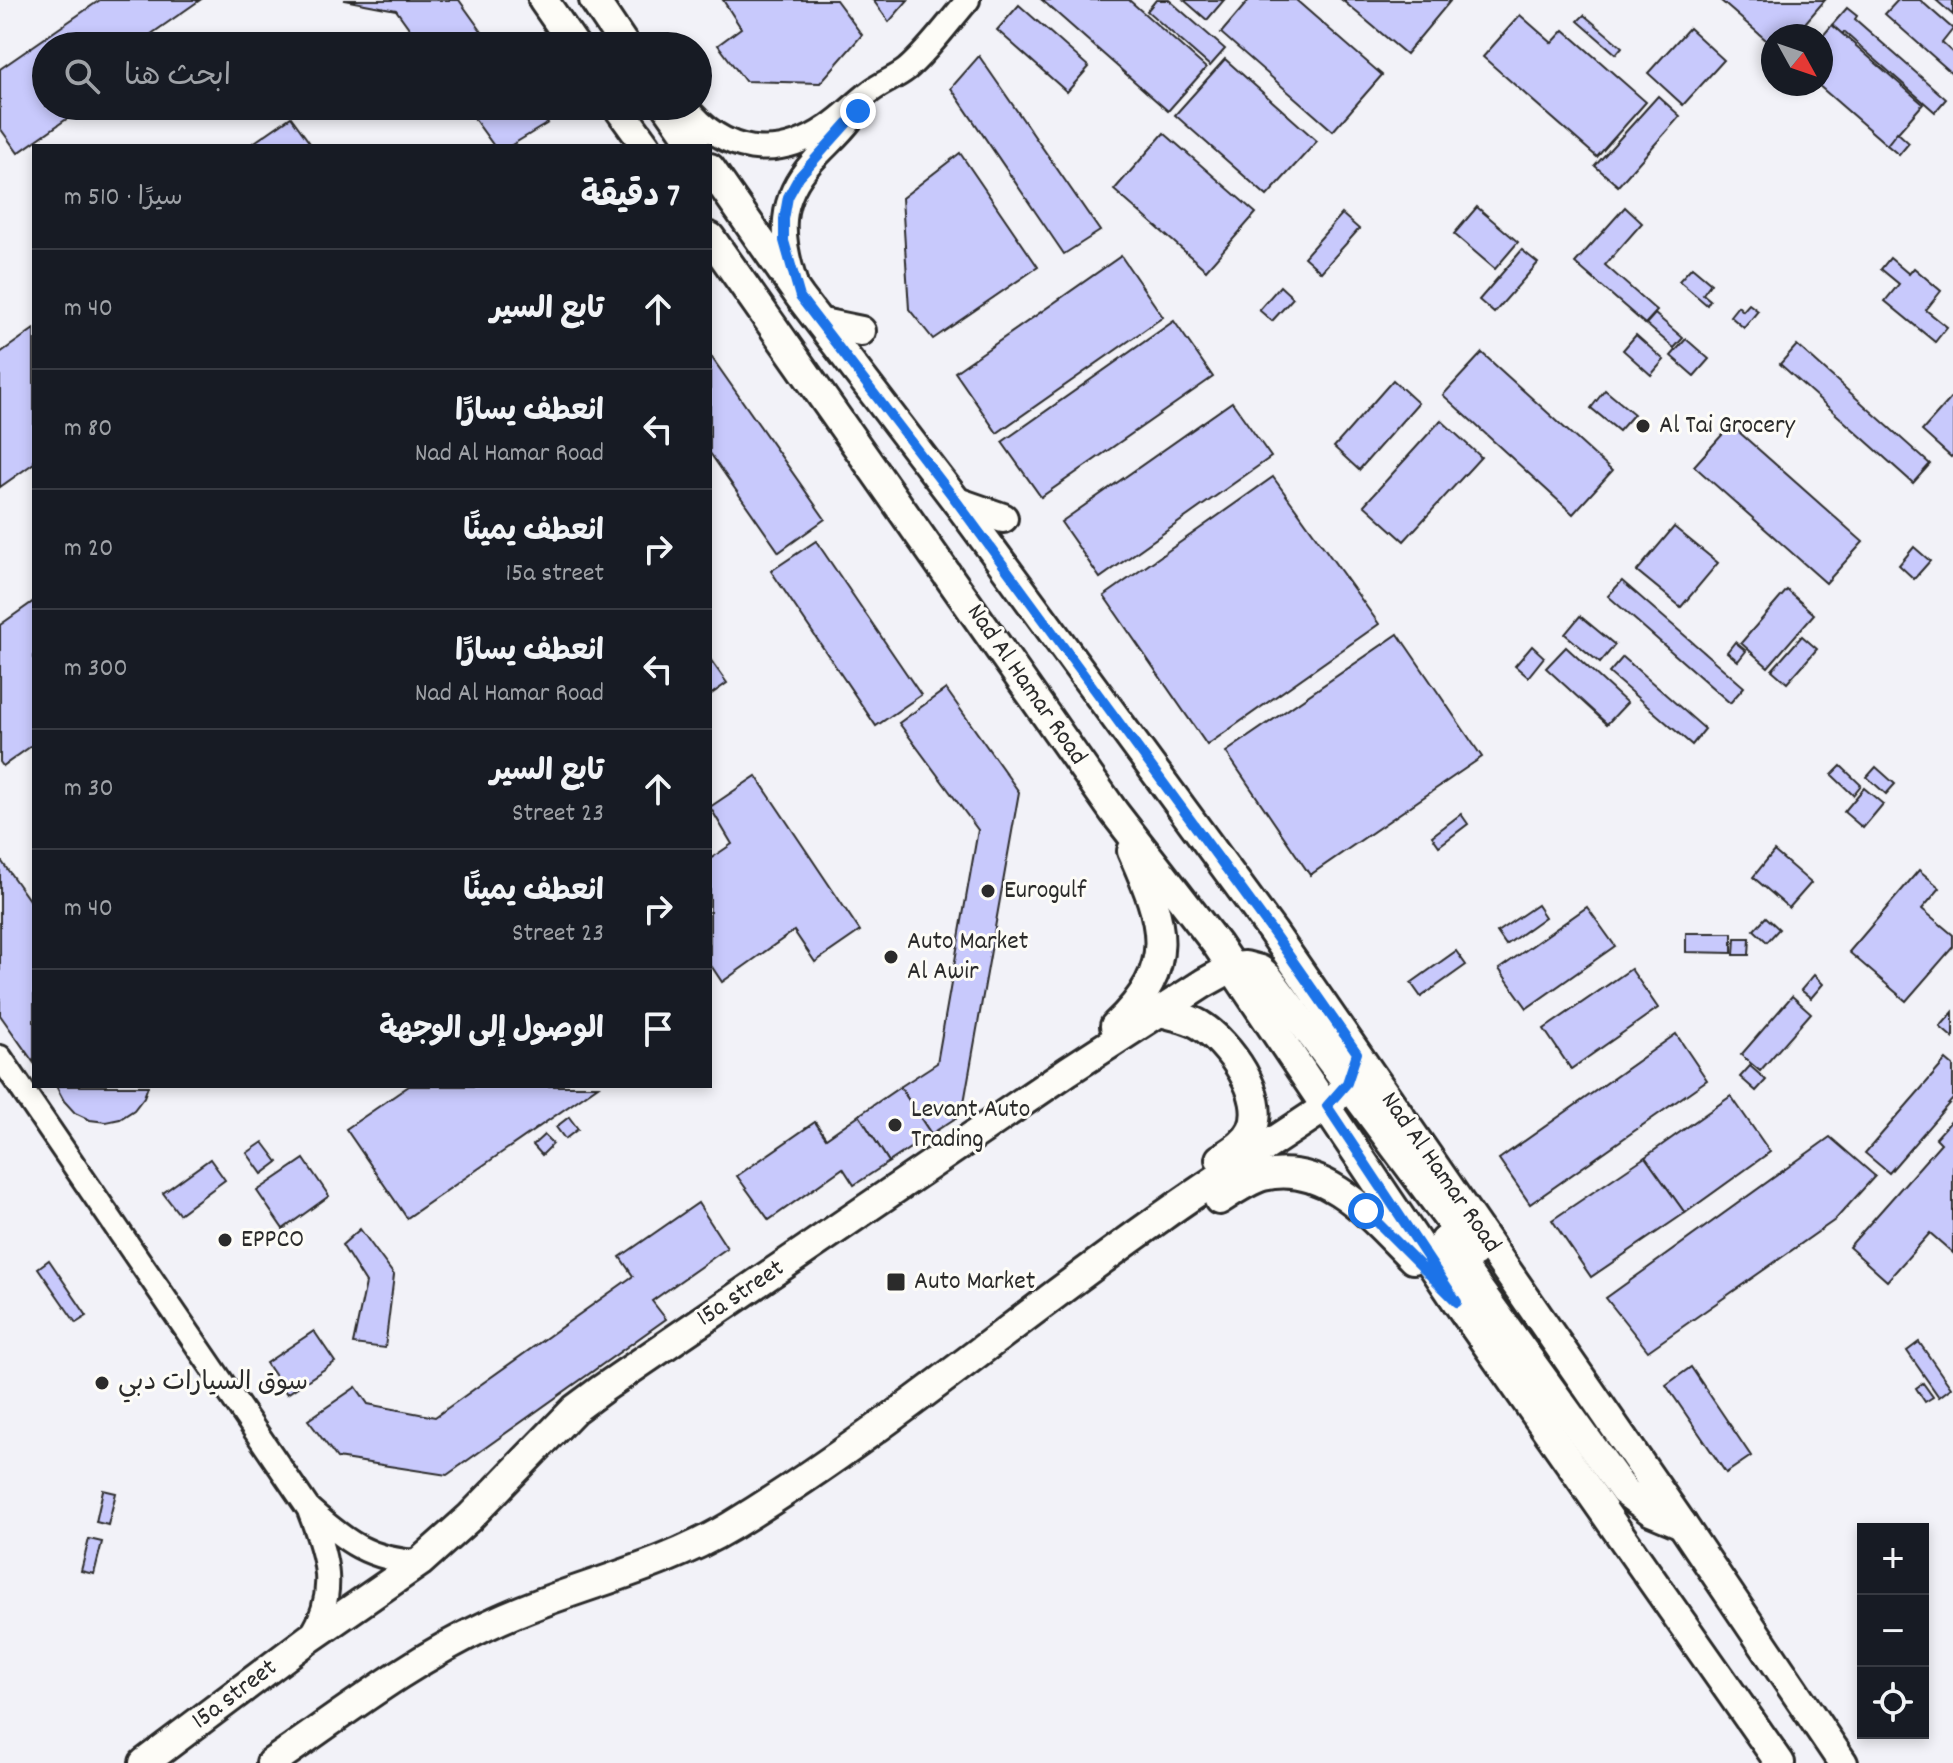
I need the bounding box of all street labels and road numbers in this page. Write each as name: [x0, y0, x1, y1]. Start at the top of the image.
street label: Nad Al Hamar Road: [957, 597, 1095, 773]
street label: Nad Al Hamar Road: [1371, 1085, 1509, 1261]
street label: 15a street: [690, 1251, 793, 1337]
street label: 15a street: [185, 1650, 286, 1739]

